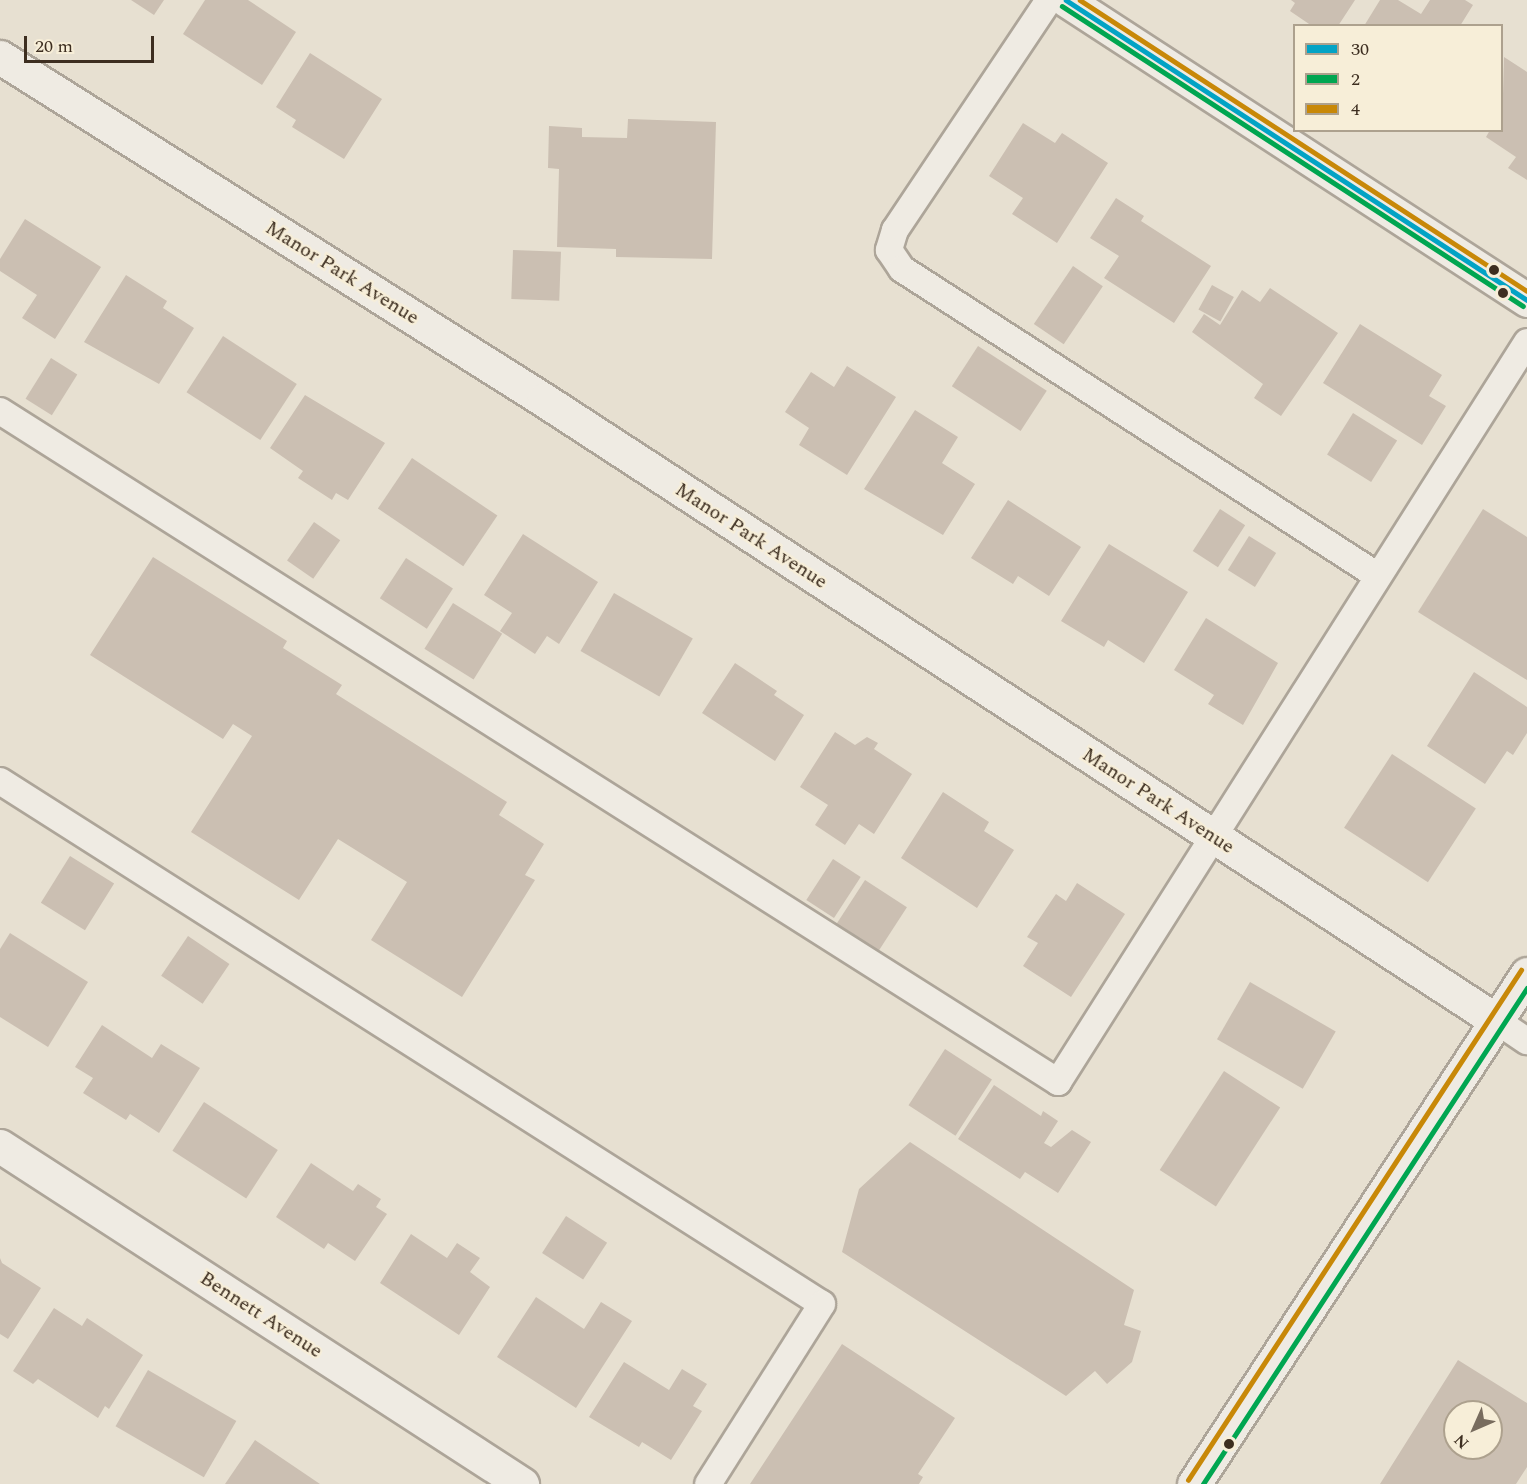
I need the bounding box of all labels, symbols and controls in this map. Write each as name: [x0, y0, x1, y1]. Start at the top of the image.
scale bar: [27, 24, 158, 62]
legend: [1293, 24, 1503, 132]
text: 20 m: [35, 33, 73, 60]
text: 30: [1351, 36, 1369, 63]
text: 2: [1351, 66, 1360, 93]
text: 4: [1351, 96, 1360, 123]
street label: Manor Park Avenue: [261, 216, 423, 330]
unlabelled marker: [1488, 264, 1500, 276]
unlabelled marker: [1497, 287, 1509, 299]
street label: Manor Park Avenue: [670, 478, 832, 594]
street label: Manor Park Avenue: [1077, 743, 1239, 859]
street label: Bennett Avenue: [195, 1266, 327, 1364]
north arrow: [1443, 1400, 1503, 1460]
text: N: [1449, 1428, 1475, 1454]
unlabelled marker: [1223, 1438, 1235, 1450]

